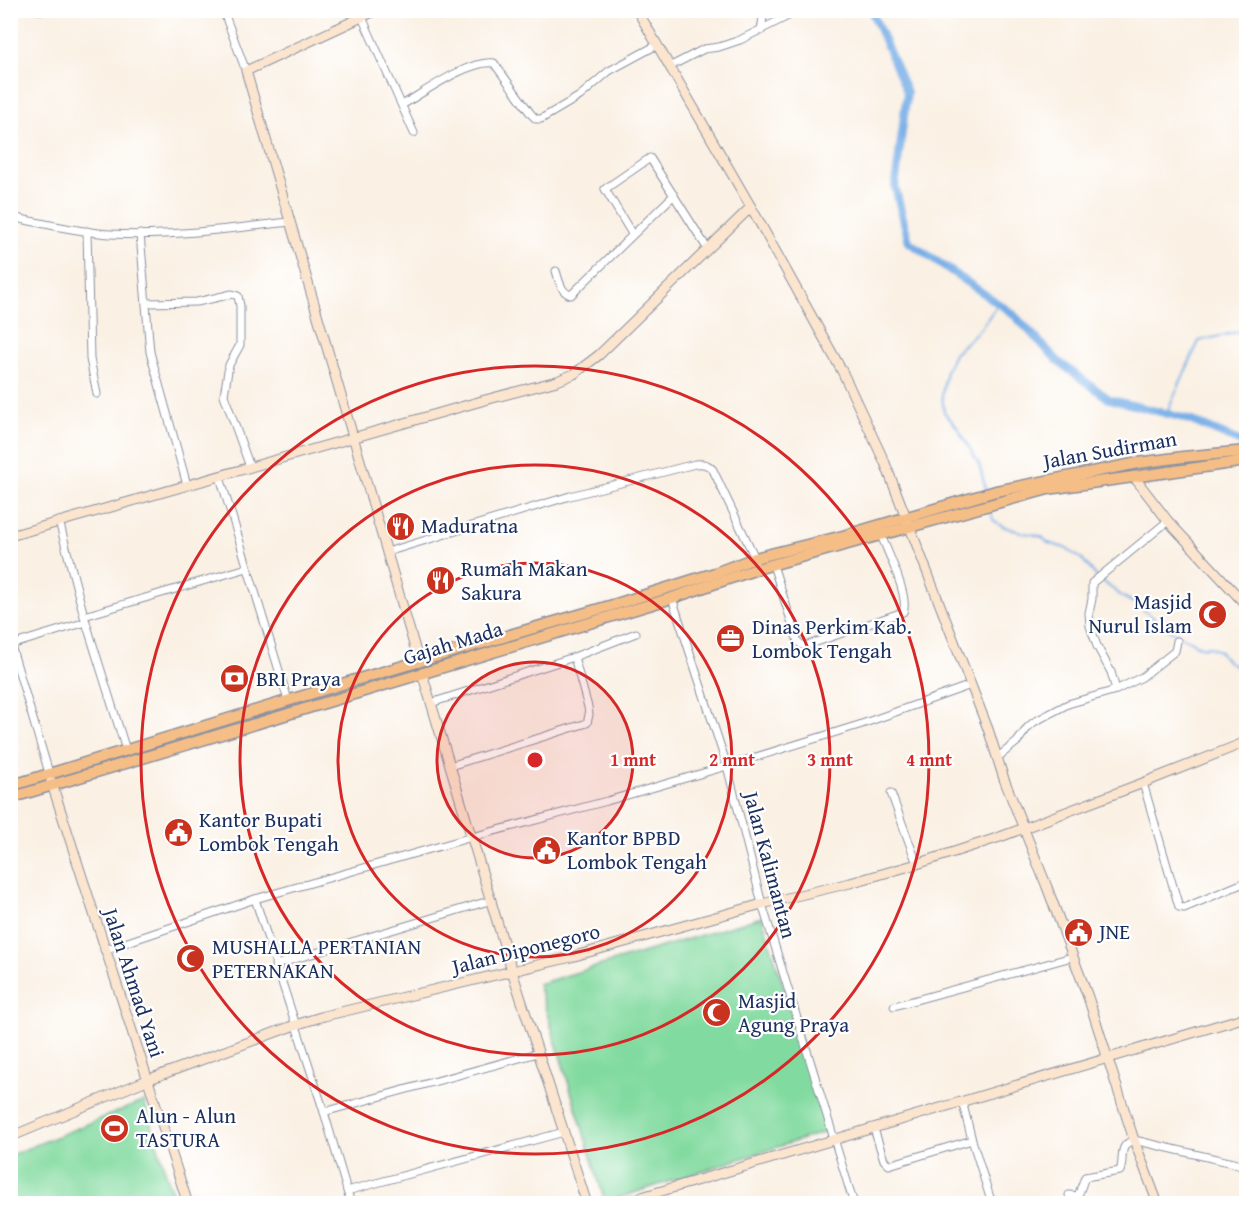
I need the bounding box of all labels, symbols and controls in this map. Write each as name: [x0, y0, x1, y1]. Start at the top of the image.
street label: Jalan Sudirman: [1038, 422, 1179, 477]
restaurant icon: Maduratna: [384, 510, 416, 542]
place label: Maduratna: [421, 510, 518, 541]
place label: Rumah Makan Sakura: [461, 553, 588, 608]
restaurant icon: Rumah Makan Sakura: [424, 565, 456, 597]
place label: Masjid Nurul Islam: [1089, 586, 1193, 641]
mosque icon: Masjid Nurul Islam: [1197, 598, 1229, 630]
place label: Dinas Perkim Kab. Lombok Tengah: [752, 611, 912, 666]
street label: Gajah Mada: [399, 613, 506, 672]
office icon: Dinas Perkim Kab. Lombok Tengah: [715, 623, 747, 655]
bank icon: BRI Praya: [219, 663, 251, 695]
place label: BRI Praya: [256, 663, 341, 694]
text: 1 mnt: [610, 746, 656, 773]
text: 2 mnt: [709, 746, 755, 773]
text: 3 mnt: [807, 746, 853, 773]
text: 4 mnt: [906, 746, 952, 773]
centre of rings: [525, 750, 545, 770]
street label: Jalan Kalimantan: [735, 785, 805, 942]
place label: Kantor Bupati Lombok Tengah: [199, 804, 339, 859]
public building icon: Kantor Bupati Lombok Tengah: [162, 816, 194, 848]
place label: Kantor BPBD Lombok Tengah: [567, 822, 707, 877]
public building icon: Kantor BPBD Lombok Tengah: [530, 834, 562, 866]
street label: Jalan Ahmad Yani: [95, 901, 173, 1062]
street label: Jalan Diponegoro: [446, 915, 603, 983]
public building icon: JNE: [1062, 916, 1094, 948]
place label: JNE: [1096, 916, 1130, 947]
place label: MUSHALLA PERTANIAN PETERNAKAN: [212, 931, 422, 986]
mosque icon: MUSHALLA PERTANIAN PETERNAKAN: [175, 943, 207, 975]
place label: Masjid Agung Praya: [738, 985, 849, 1040]
mosque icon: Masjid Agung Praya: [701, 997, 733, 1029]
place label: Alun - Alun TASTURA: [136, 1100, 236, 1155]
sports icon: Alun - Alun TASTURA: [99, 1112, 131, 1144]

